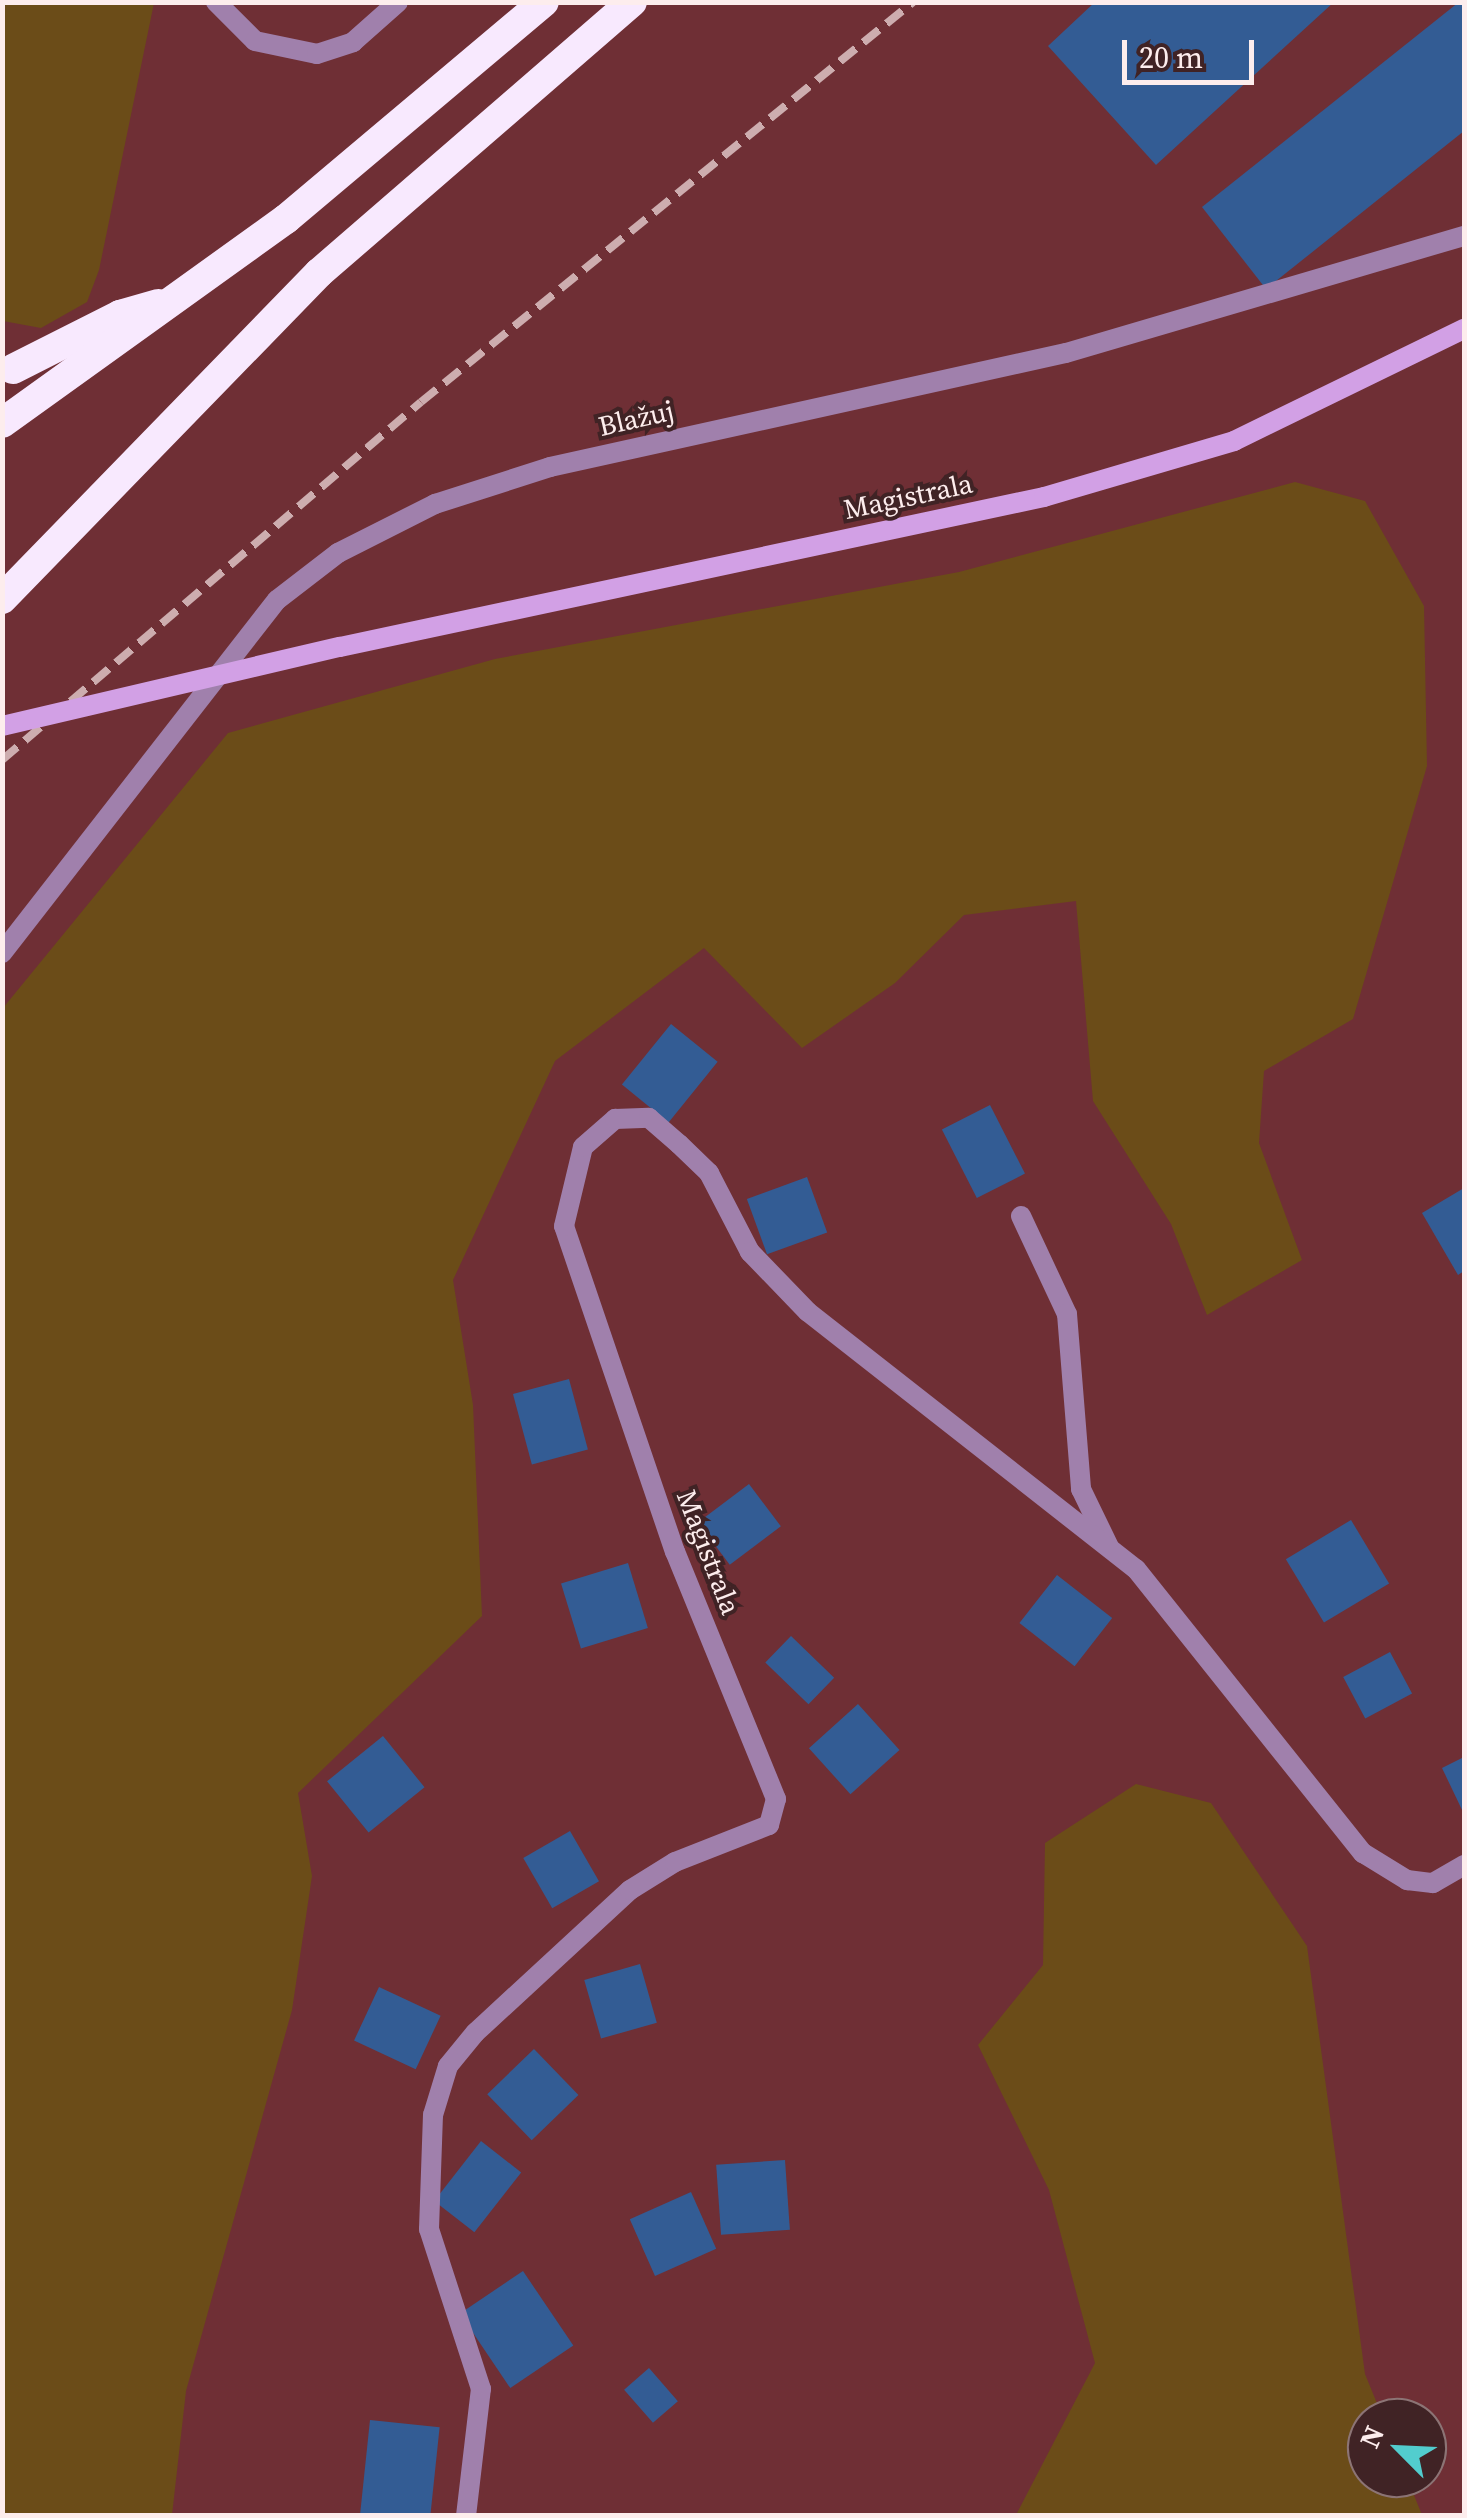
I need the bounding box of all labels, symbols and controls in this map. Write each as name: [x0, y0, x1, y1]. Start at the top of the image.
scale bar: [1127, 20, 1260, 82]
text: 20 m: [1139, 37, 1203, 78]
street label: Blažuj: [595, 393, 677, 443]
street label: Magistrala: [841, 466, 975, 526]
street label: Magistrala: [670, 1485, 748, 1619]
north arrow: [1347, 2398, 1447, 2498]
text: N: [1350, 2420, 1393, 2454]

